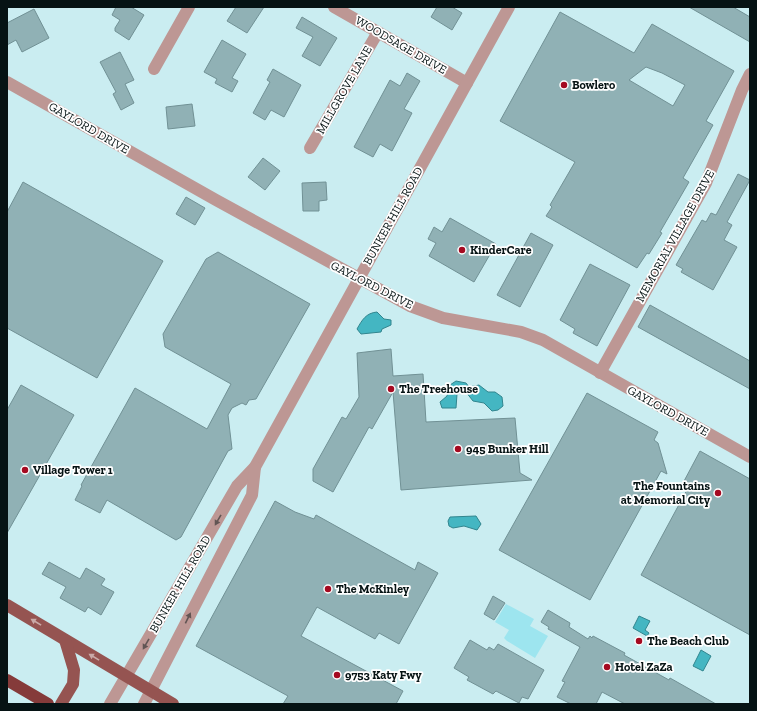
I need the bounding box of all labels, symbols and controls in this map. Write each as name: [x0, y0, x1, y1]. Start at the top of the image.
street label: WOODSAGE DRIVE: [353, 13, 449, 77]
street label: MILLGROVE LANE: [313, 43, 375, 137]
place label: Bowlero: [572, 78, 616, 92]
marker: Bowlero: [559, 80, 569, 90]
street label: GAYLORD DRIVE: [46, 99, 132, 157]
street label: BUNKER HILL ROAD: [360, 165, 426, 267]
street label: MEMORIAL VILLAGE DRIVE: [633, 167, 717, 305]
place label: KinderCare: [470, 243, 532, 257]
marker: KinderCare: [457, 245, 467, 255]
street label: GAYLORD DRIVE: [328, 258, 416, 312]
place label: The Treehouse: [399, 382, 478, 396]
street label: GAYLORD DRIVE: [625, 383, 711, 439]
marker: The Treehouse: [386, 384, 396, 394]
place label: 945 Bunker Hill: [466, 442, 549, 456]
marker: 945 Bunker Hill: [453, 444, 463, 454]
place label: Village Tower 1: [33, 463, 113, 477]
marker: Village Tower 1: [20, 465, 30, 475]
place label: The Fountains at Memorial City: [621, 479, 711, 507]
marker: The Fountains at Memorial City: [713, 488, 723, 498]
one-way arrow: [214, 514, 221, 525]
street label: BUNKER HILL ROAD: [146, 533, 214, 635]
place label: The McKinley: [336, 582, 410, 596]
marker: The McKinley: [323, 584, 333, 594]
one-way arrow: [185, 613, 191, 624]
one-way arrow: [30, 619, 42, 626]
place label: The Beach Club: [647, 634, 729, 648]
marker: The Beach Club: [634, 636, 644, 646]
one-way arrow: [142, 638, 149, 650]
one-way arrow: [88, 653, 100, 660]
place label: Hotel ZaZa: [615, 660, 673, 674]
marker: Hotel ZaZa: [602, 662, 612, 672]
place label: 9753 Katy Fwy: [345, 668, 422, 682]
marker: 9753 Katy Fwy: [332, 670, 342, 680]

